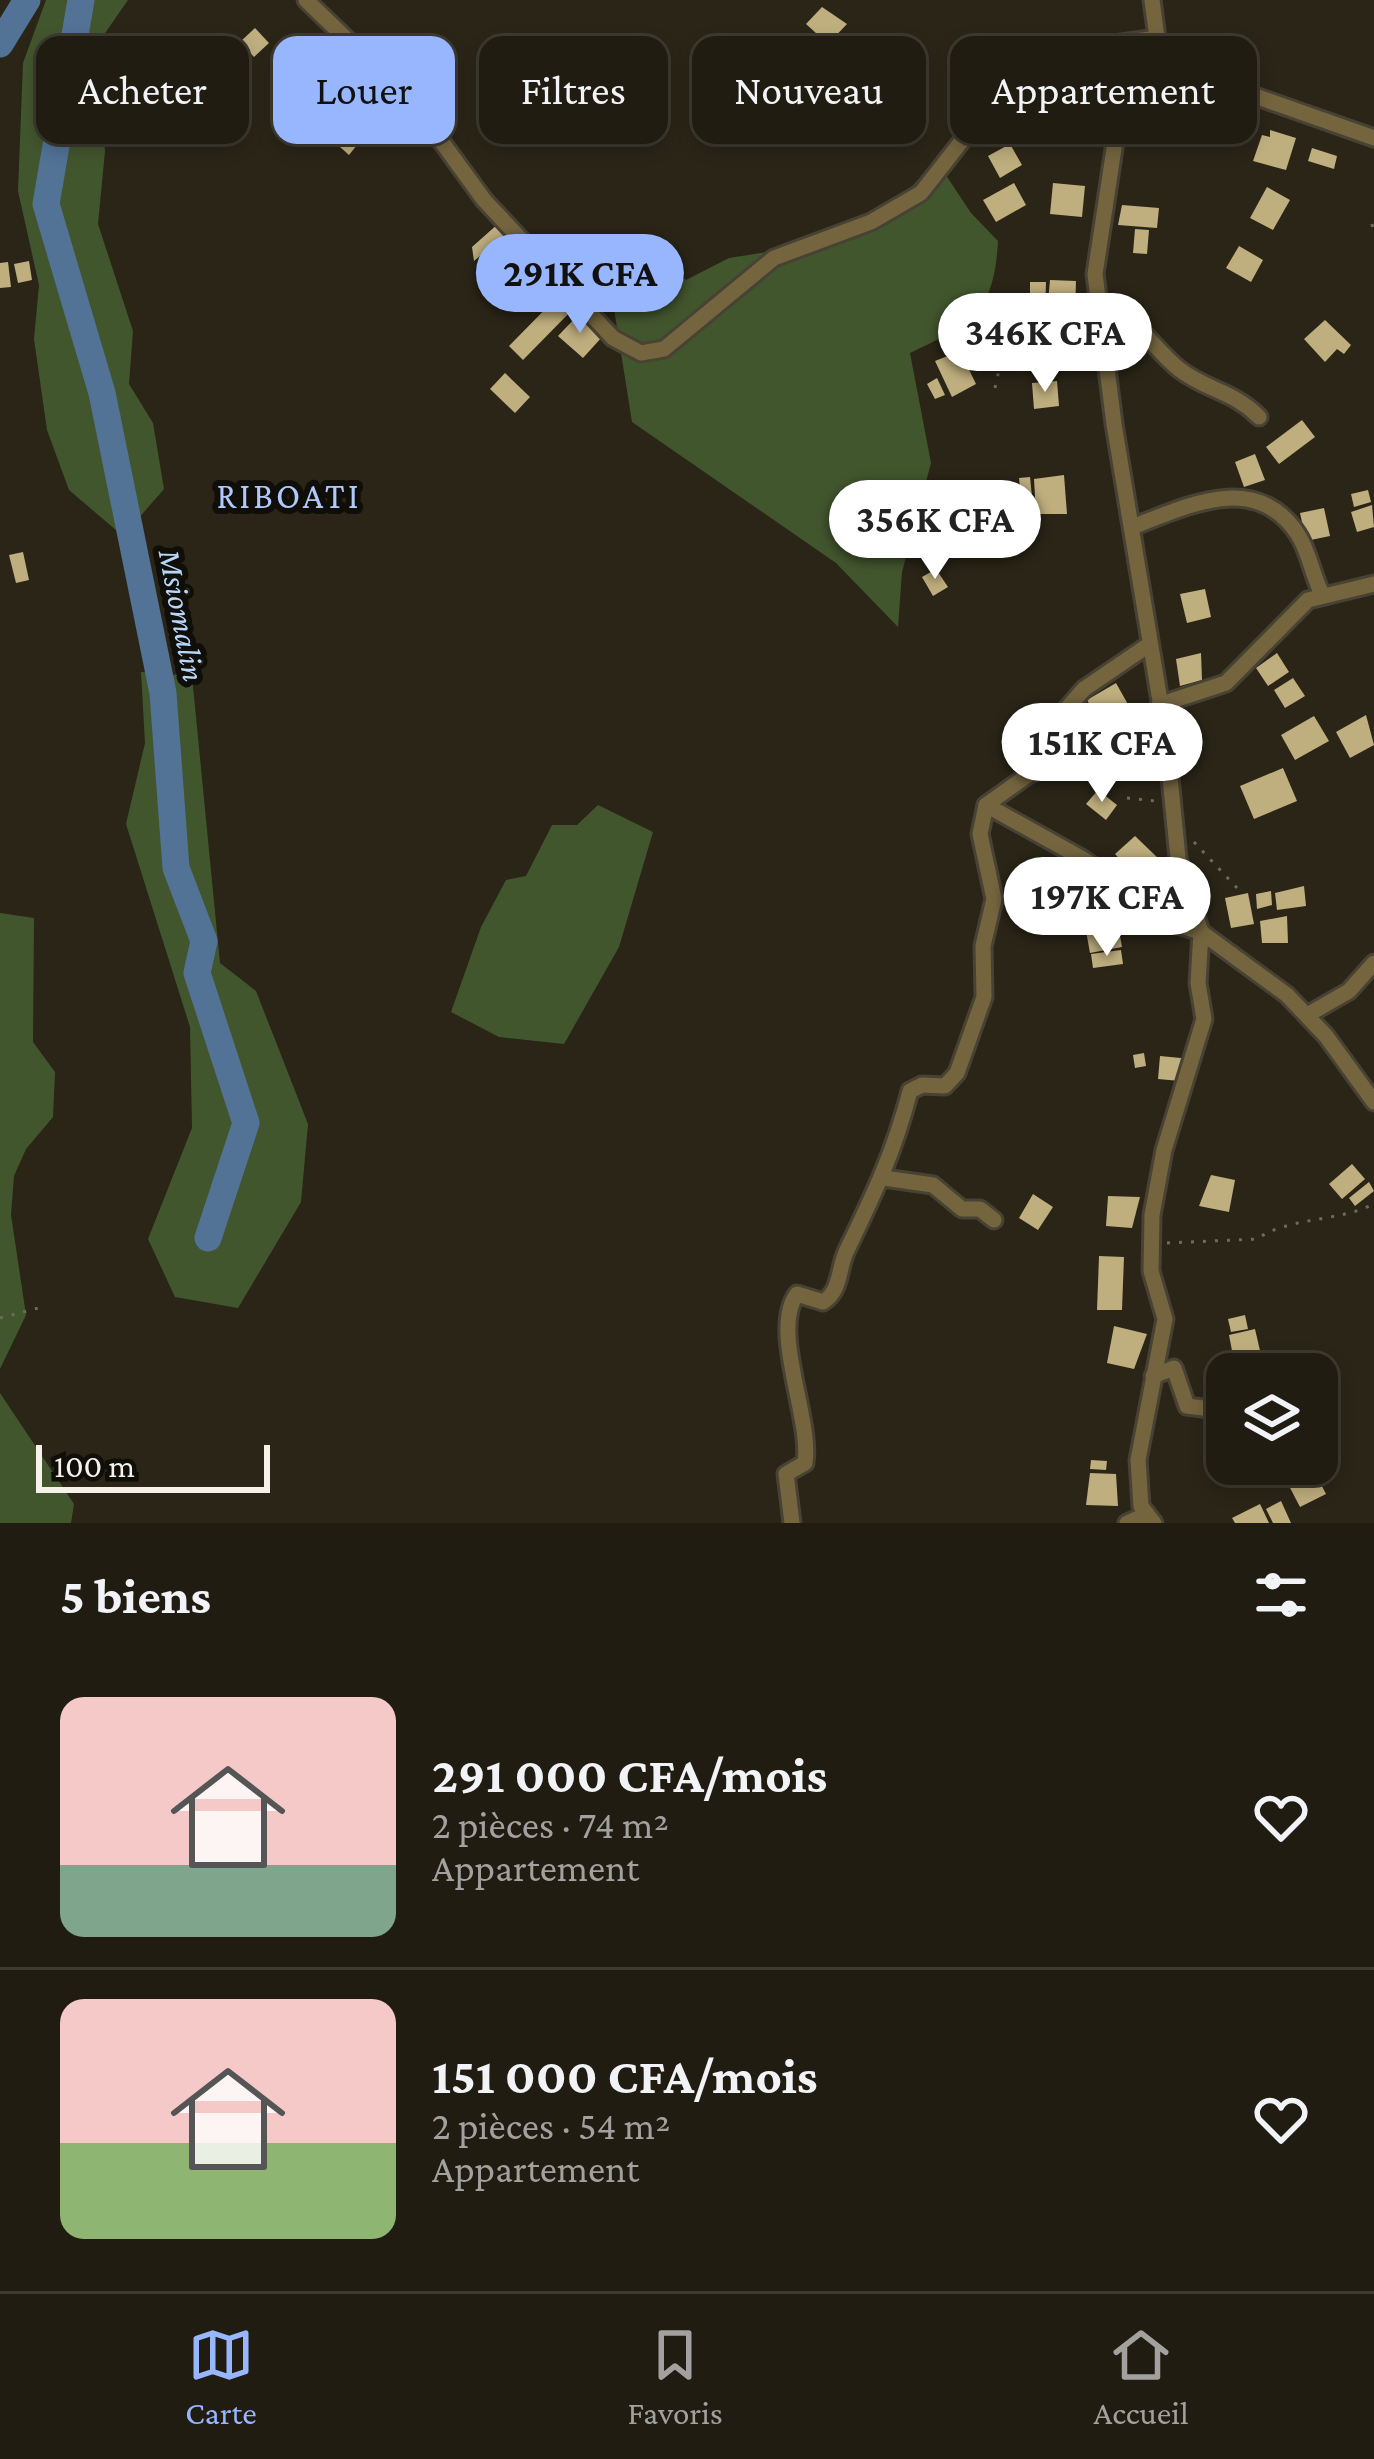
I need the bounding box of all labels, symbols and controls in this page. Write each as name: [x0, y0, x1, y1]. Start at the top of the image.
chip: Acheter: [36, 36, 249, 144]
chip: Louer: [273, 36, 455, 144]
chip: Filtres: [479, 36, 668, 144]
chip: Nouveau: [692, 36, 926, 144]
chip: Appartement: [950, 36, 1257, 144]
pin: 291K CFA: [456, 234, 704, 336]
text: 291K CFA: [503, 251, 657, 294]
pin: 346K CFA: [921, 293, 1169, 395]
text: 346K CFA: [965, 310, 1125, 353]
district label: RIBOATI: [216, 476, 362, 516]
pin: 356K CFA: [811, 480, 1059, 582]
text: 356K CFA: [856, 497, 1014, 540]
water label: Msiomalin: [151, 545, 213, 684]
pin: 151K CFA: [978, 703, 1226, 805]
text: 151K CFA: [1029, 720, 1175, 763]
pin: 197K CFA: [983, 857, 1231, 959]
text: 197K CFA: [1031, 874, 1183, 917]
map controls: [1206, 1353, 1338, 1485]
button: layers: [1206, 1353, 1338, 1485]
scale bar: [36, 1439, 270, 1492]
text: 100 m: [54, 1447, 135, 1484]
icon: filters: [1248, 1562, 1314, 1628]
text: 5 biens: [60, 1567, 211, 1624]
icon: home: [156, 1745, 300, 1889]
text: 291 000 CFA/mois: [432, 1746, 827, 1803]
icon: heart: [1248, 1784, 1314, 1850]
text: 2 pièces · 74 m²: [432, 1803, 669, 1846]
text: Appartement: [432, 1846, 639, 1889]
icon: home: [156, 2047, 300, 2191]
text: 151 000 CFA/mois: [432, 2047, 818, 2104]
icon: heart: [1248, 2086, 1314, 2152]
text: 2 pièces · 54 m²: [432, 2104, 670, 2147]
text: Appartement: [432, 2147, 639, 2190]
tab: Carte: [185, 2322, 257, 2431]
tab: Favoris: [627, 2322, 723, 2431]
tab: Accueil: [1093, 2322, 1189, 2431]

